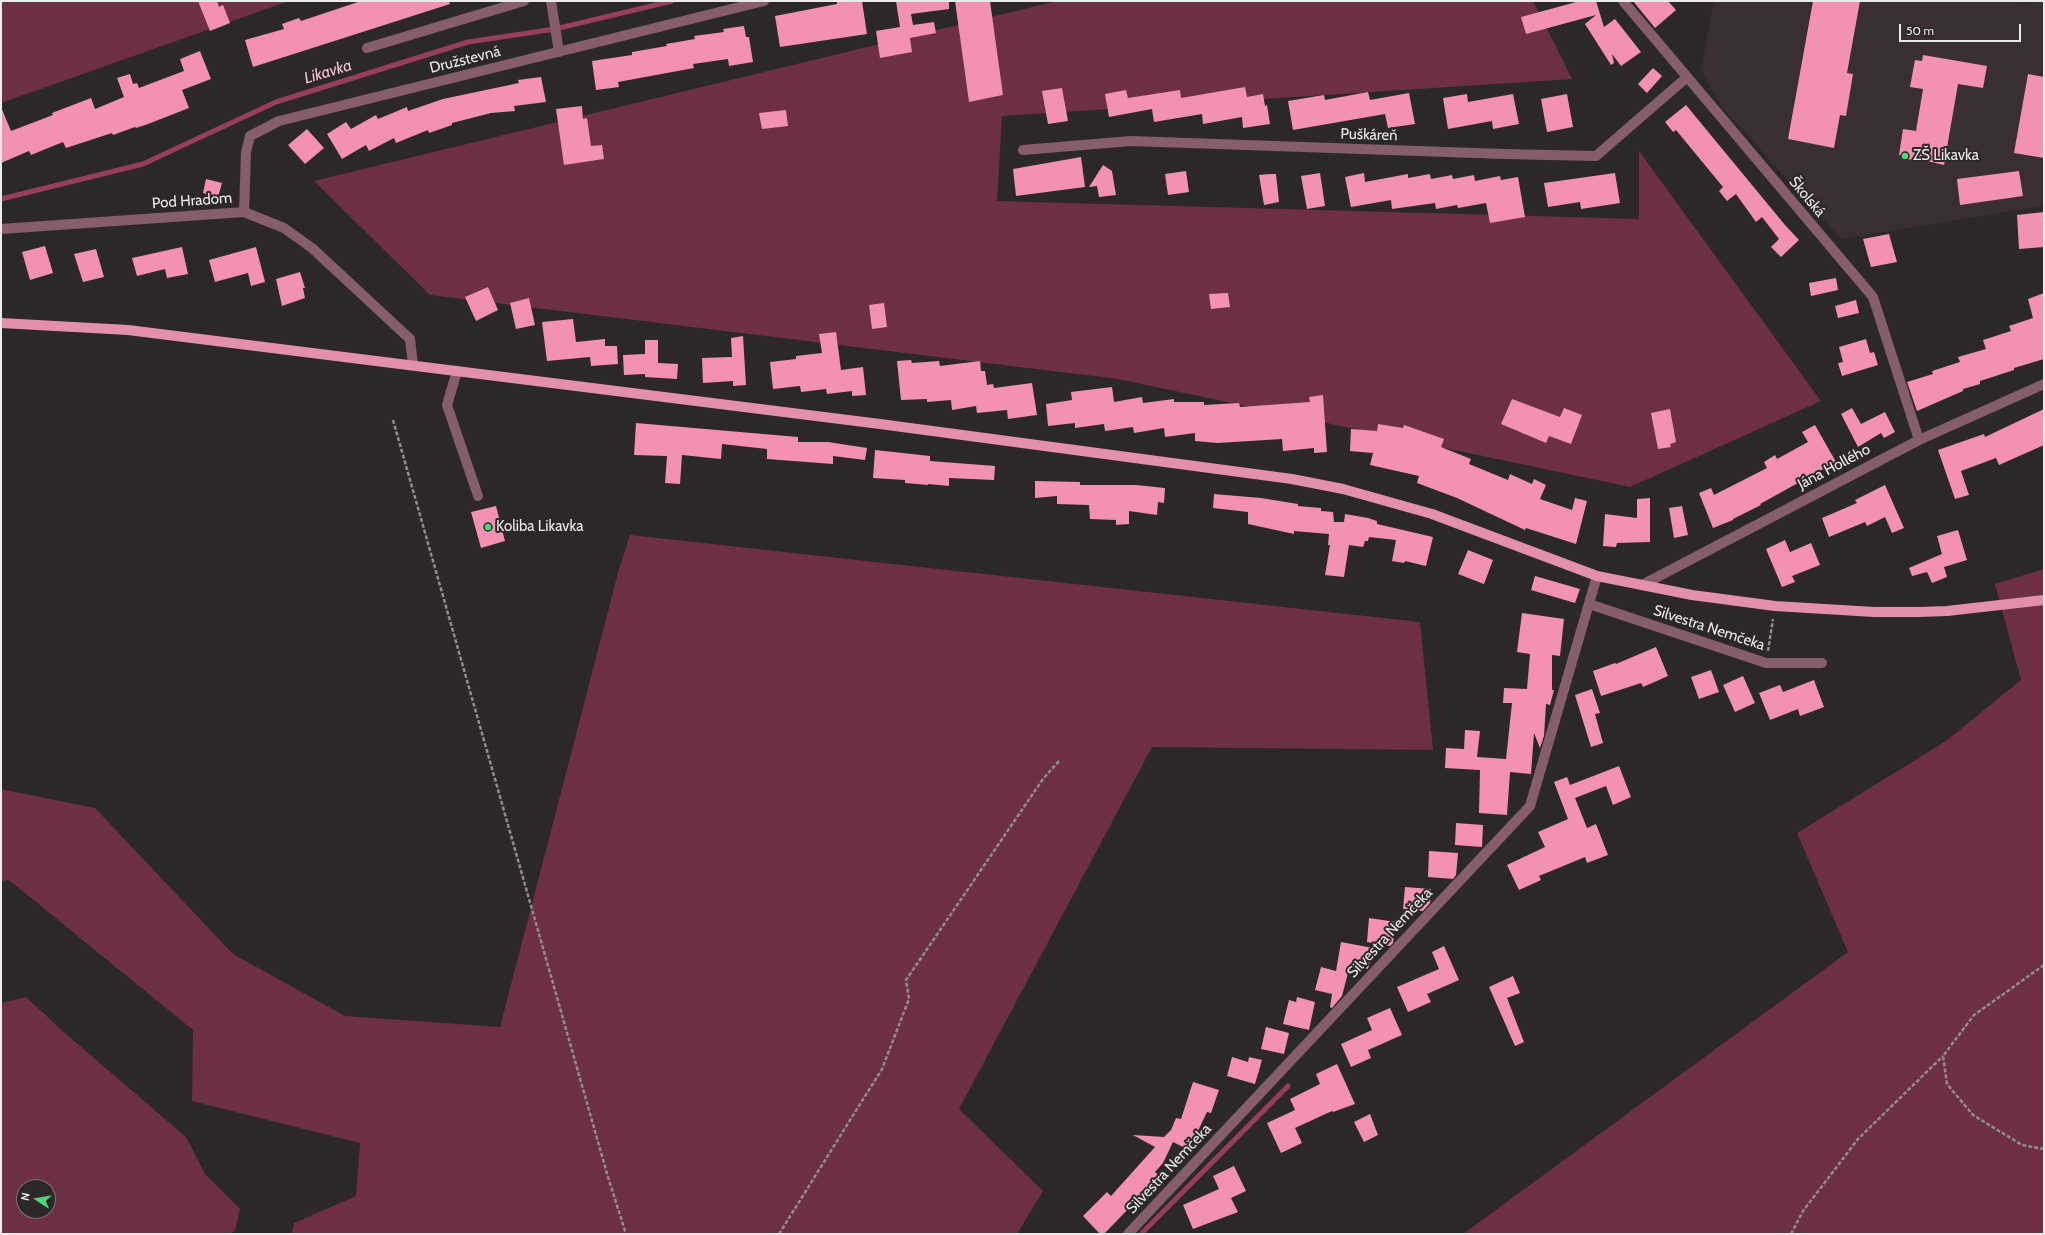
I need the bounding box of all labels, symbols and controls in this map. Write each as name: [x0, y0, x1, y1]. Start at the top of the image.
scale bar: [1901, 16, 2023, 42]
text: 50 m: [1906, 23, 1934, 38]
street label: Družstevná: [428, 43, 502, 77]
water label: Likavka: [302, 56, 354, 88]
street label: Puškáreň: [1340, 125, 1398, 145]
place label: ZŠ Likavka: [1913, 147, 1979, 165]
marker: ZŠ Likavka: [1900, 151, 1910, 161]
street label: Školská: [1785, 173, 1829, 221]
street label: Pod Hradom: [151, 189, 233, 213]
street label: Jána Hollého: [1795, 440, 1873, 494]
place label: Koliba Likavka: [496, 518, 583, 536]
marker: Koliba Likavka: [483, 522, 493, 532]
street label: Silvestra Nemčeka: [1651, 601, 1767, 655]
street label: Silvestra Nemčeka: [1344, 884, 1436, 982]
street label: Silvestra Nemčeka: [1123, 1120, 1215, 1218]
north arrow: [16, 1179, 56, 1219]
text: N: [18, 1191, 33, 1202]

